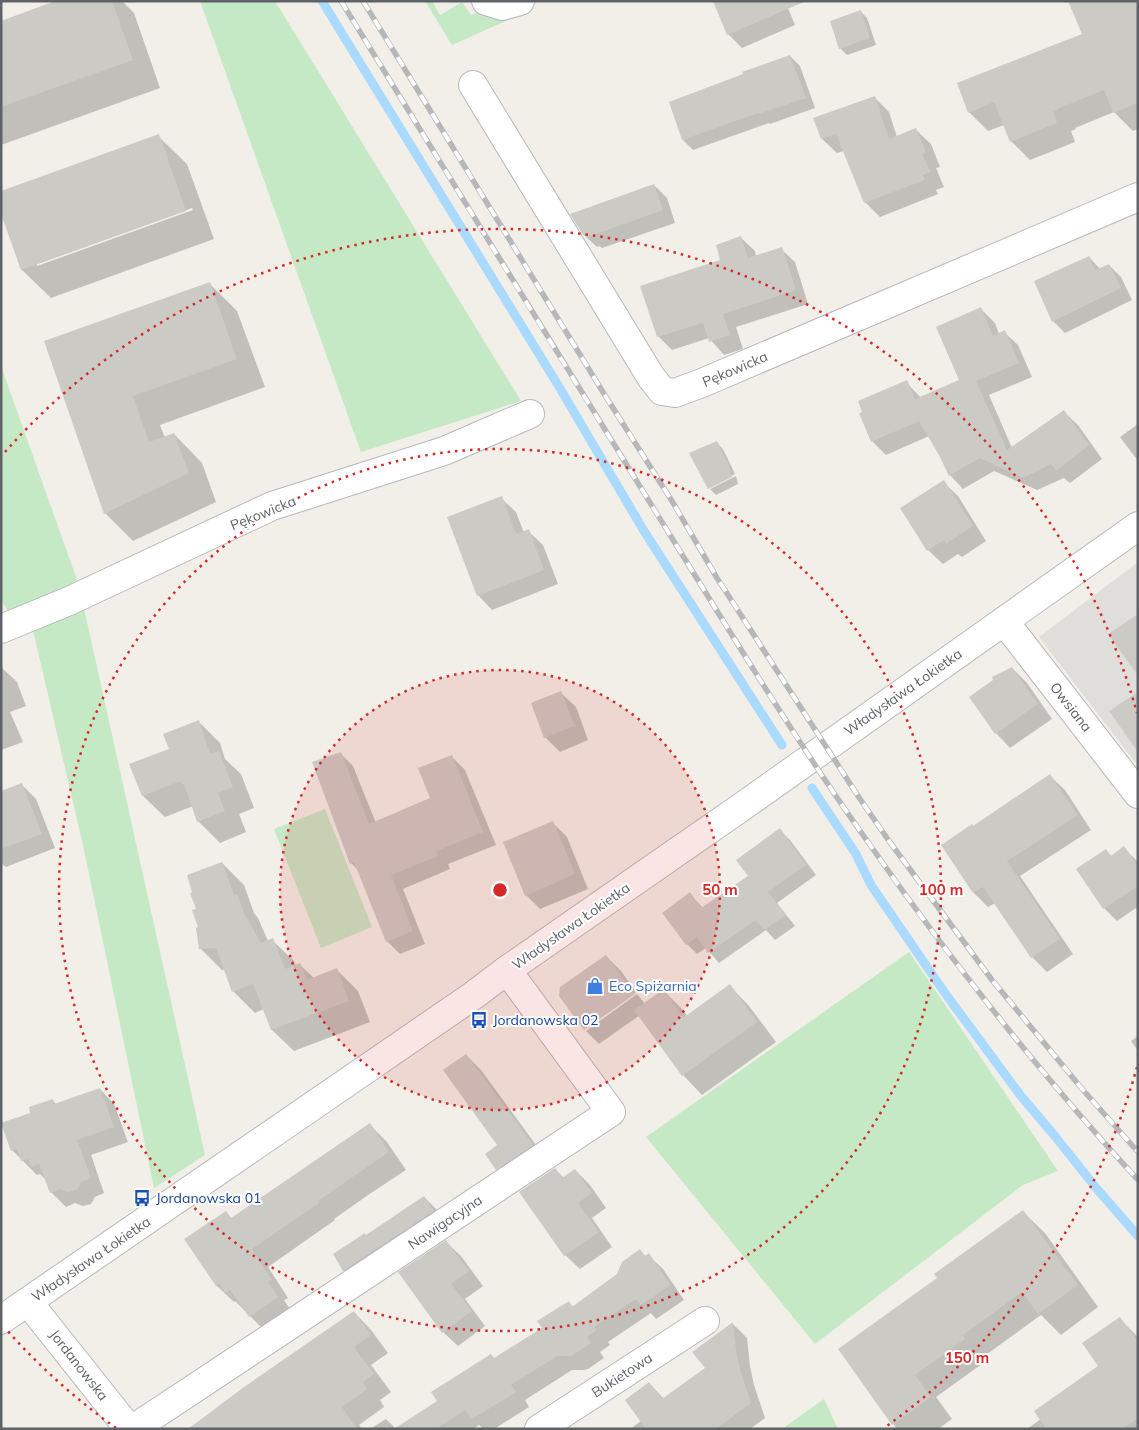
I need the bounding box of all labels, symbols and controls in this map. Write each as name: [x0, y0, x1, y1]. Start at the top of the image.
street label: Pękowicka: [700, 347, 770, 391]
street label: Pękowicka: [227, 492, 299, 534]
street label: Władysława Łokietka: [841, 645, 965, 739]
street label: Owsiana: [1046, 679, 1096, 735]
street label: Władysława Łokietka: [509, 879, 633, 973]
text: 50 m: [702, 880, 738, 899]
text: 100 m: [919, 880, 963, 899]
centre of rings: [491, 881, 509, 899]
shop icon: Eco Spiżarnia: [585, 976, 605, 996]
place label: Eco Spiżarnia: [609, 977, 697, 995]
bus stop icon: Jordanowska 02: [469, 1010, 489, 1030]
place label: Jordanowska 02: [493, 1011, 598, 1029]
bus stop icon: Jordanowska 01: [132, 1188, 152, 1208]
place label: Jordanowska 01: [156, 1189, 261, 1207]
street label: Nawigacyjna: [405, 1191, 485, 1253]
street label: Władysława Łokietka: [28, 1212, 154, 1306]
street label: Jordanowska: [46, 1326, 112, 1404]
text: 150 m: [945, 1348, 989, 1367]
street label: Bukietowa: [588, 1349, 656, 1401]

